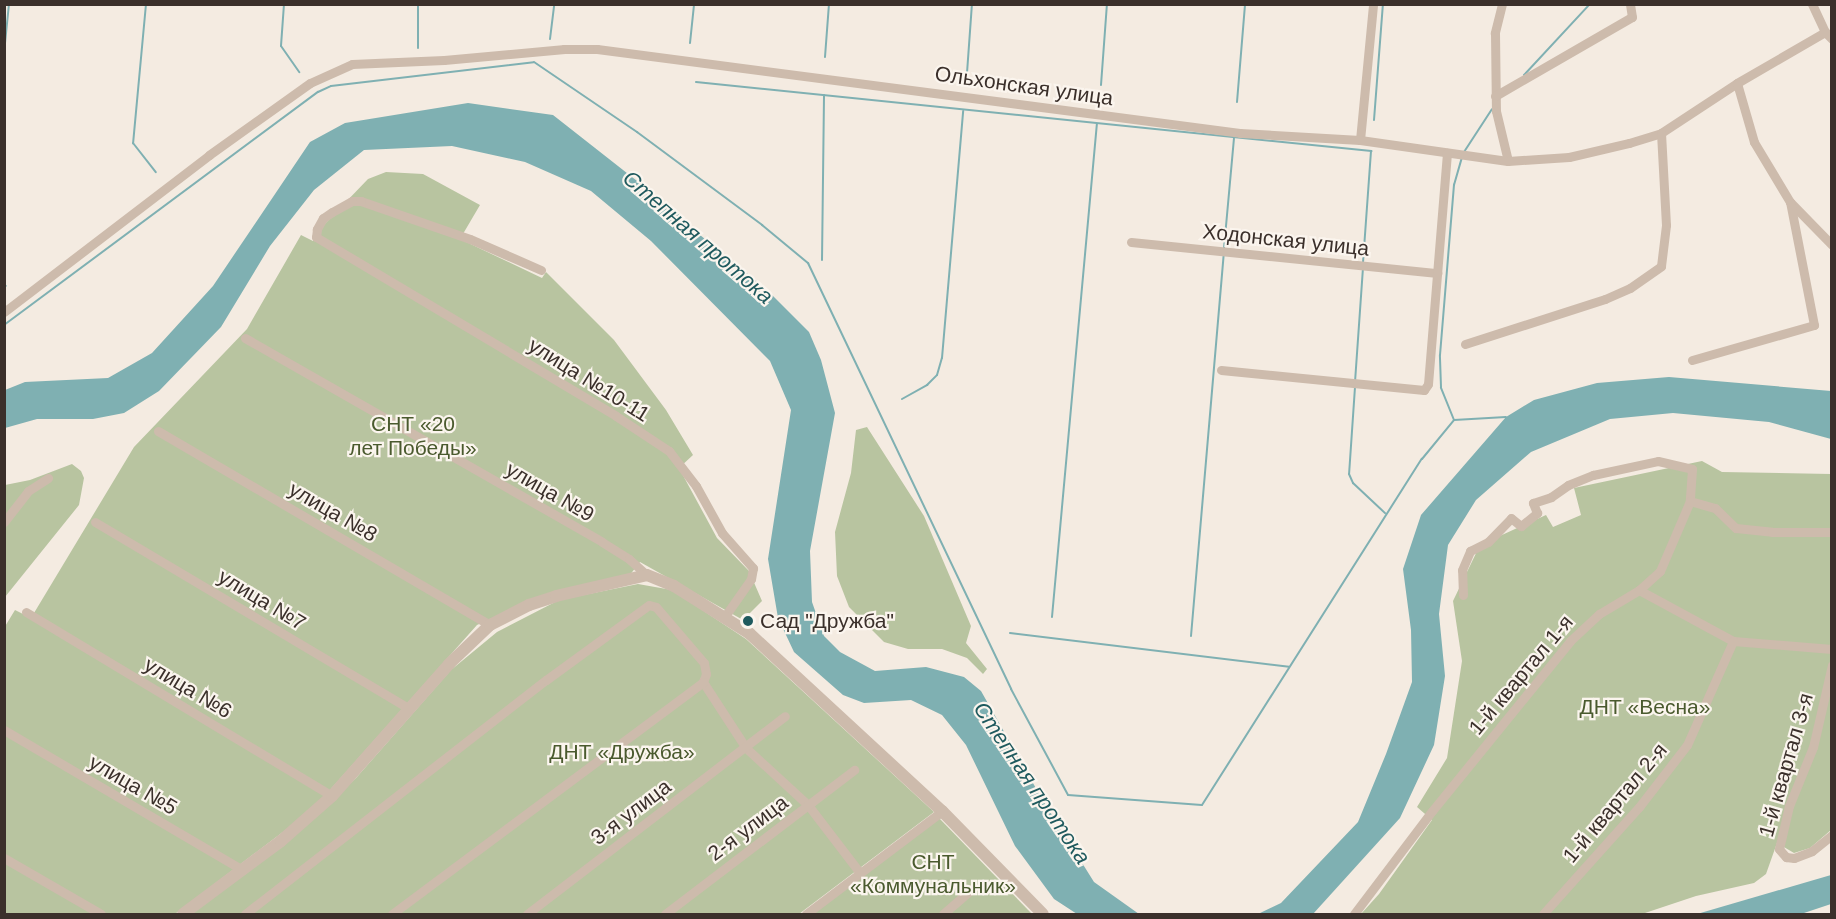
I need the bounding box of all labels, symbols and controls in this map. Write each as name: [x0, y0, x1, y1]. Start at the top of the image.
street label: Ольхонская улица: [933, 61, 1115, 111]
water label: Степная протока: [618, 165, 778, 309]
street label: Ходонская улица: [1202, 219, 1370, 261]
street label: улица №10-11: [524, 333, 654, 427]
park label: СНТ «20 лет Победы»: [349, 411, 477, 461]
street label: улица №9: [501, 457, 599, 527]
street label: улица №8: [284, 477, 382, 547]
street label: улица №7: [214, 564, 310, 636]
place label: Сад "Дружба": [760, 608, 894, 634]
street label: 1-й квартал 1-я: [1464, 610, 1578, 740]
marker: Сад "Дружба": [741, 614, 755, 628]
street label: улица №6: [140, 652, 236, 724]
street label: 1-й квартал 3-я: [1753, 690, 1819, 840]
park label: ДНТ «Весна»: [1580, 694, 1710, 720]
water label: Степная протока: [968, 697, 1096, 869]
street label: 1-й квартал 2-я: [1558, 738, 1672, 868]
park label: ДНТ «Дружба»: [549, 739, 695, 765]
street label: улица №5: [84, 750, 182, 820]
street label: 3-я улица: [586, 774, 676, 850]
street label: 2-я улица: [703, 790, 793, 866]
park label: СНТ «Коммунальник»: [850, 849, 1016, 899]

